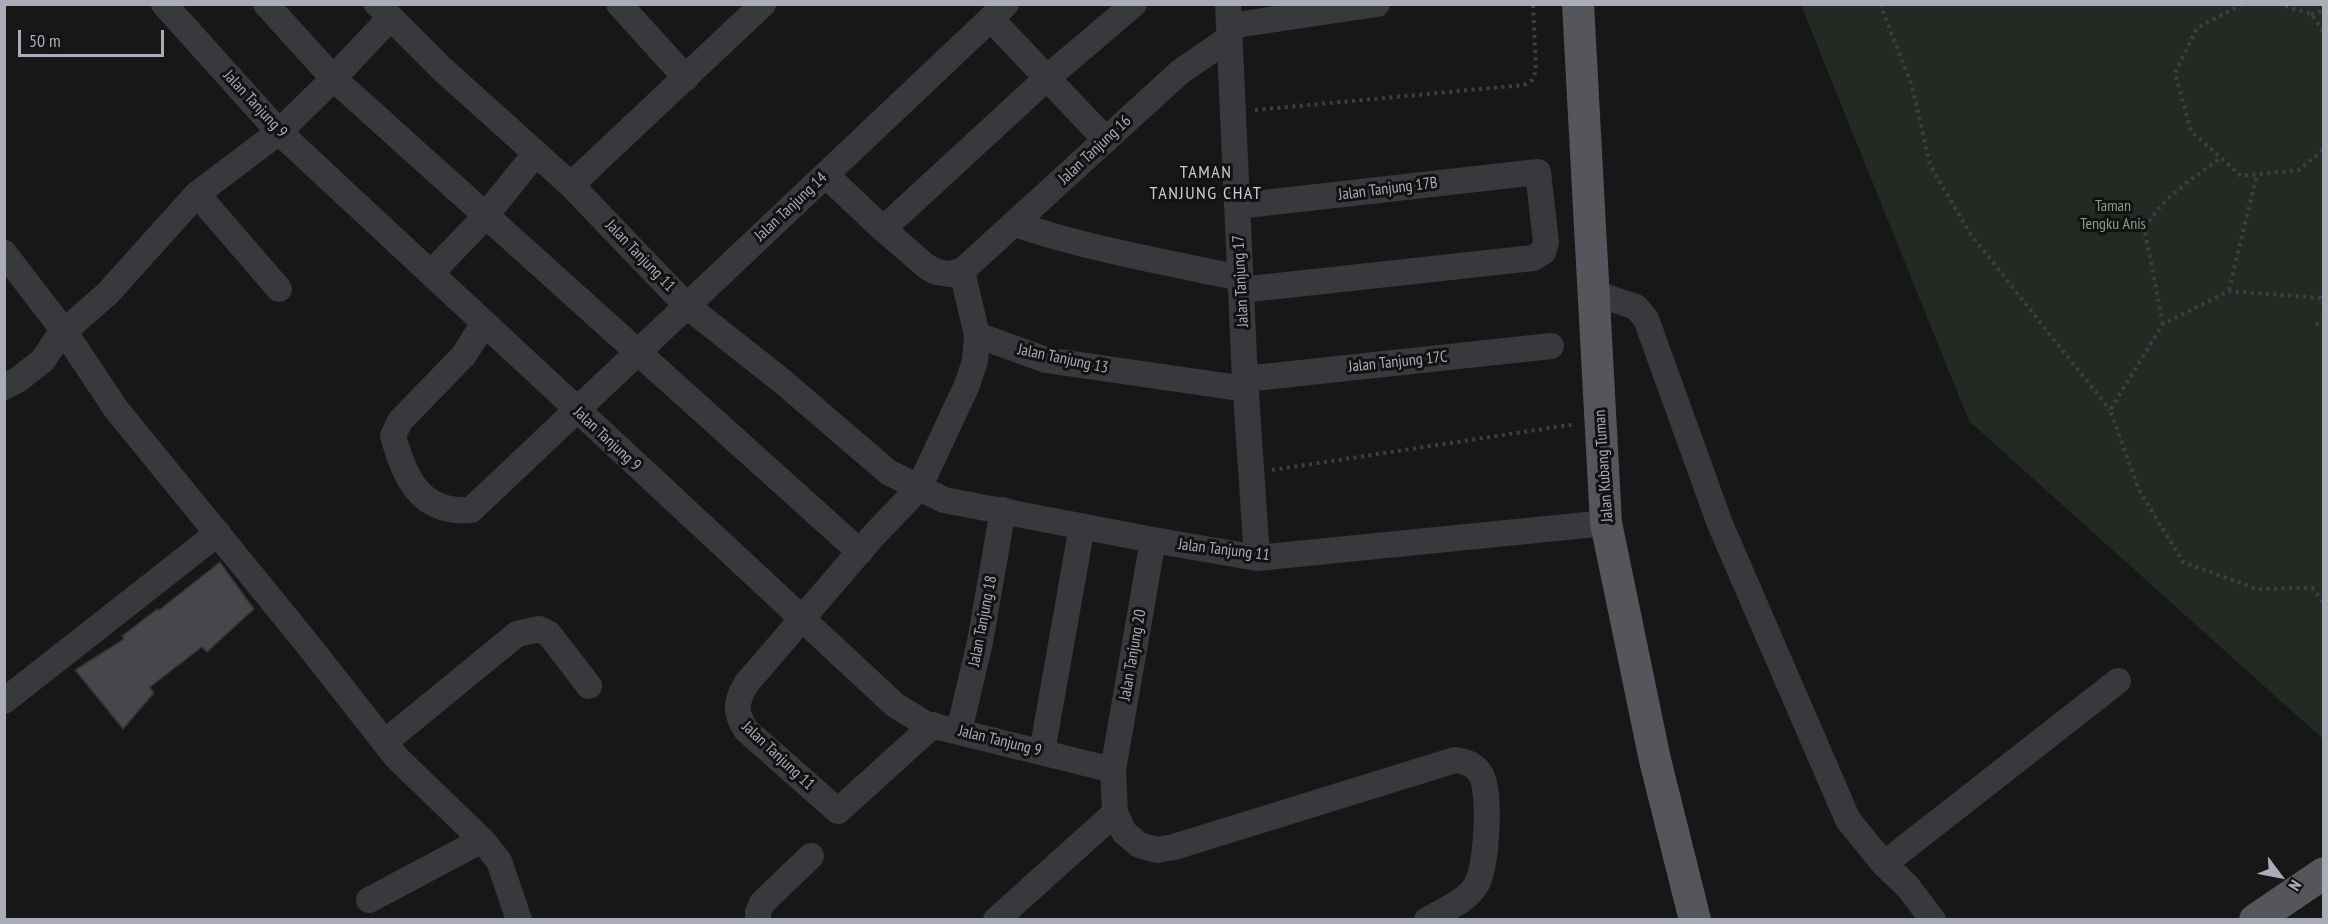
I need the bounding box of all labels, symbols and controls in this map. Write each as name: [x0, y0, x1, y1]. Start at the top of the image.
scale bar: [21, 18, 166, 56]
text: 50 m: [29, 29, 61, 52]
street label: Jalan Tanjung 9: [219, 66, 291, 142]
street label: Jalan Tanjung 16: [1055, 112, 1135, 188]
district label: TAMAN TANJUNG CHAT: [1150, 162, 1262, 204]
street label: Jalan Tanjung 14: [751, 169, 831, 245]
street label: Jalan Tanjung 17B: [1337, 173, 1439, 205]
park label: Taman Tengku Anis: [2080, 196, 2146, 234]
street label: Jalan Tanjung 11: [601, 216, 679, 296]
street label: Jalan Tanjung 17: [1229, 234, 1253, 328]
street label: Jalan Tanjung 13: [1016, 340, 1110, 378]
street label: Jalan Tanjung 17C: [1348, 347, 1448, 377]
street label: Jalan Tanjung 9: [569, 403, 645, 475]
street label: Jalan Kubang Tuman: [1590, 409, 1618, 523]
street label: Jalan Tanjung 11: [1177, 535, 1271, 565]
street label: Jalan Tanjung 18: [965, 574, 1001, 668]
street label: Jalan Tanjung 20: [1116, 608, 1150, 702]
street label: Jalan Tanjung 11: [738, 718, 818, 794]
street label: Jalan Tanjung 9: [956, 721, 1044, 761]
north arrow: [2250, 846, 2310, 906]
text: N: [2284, 877, 2306, 894]

